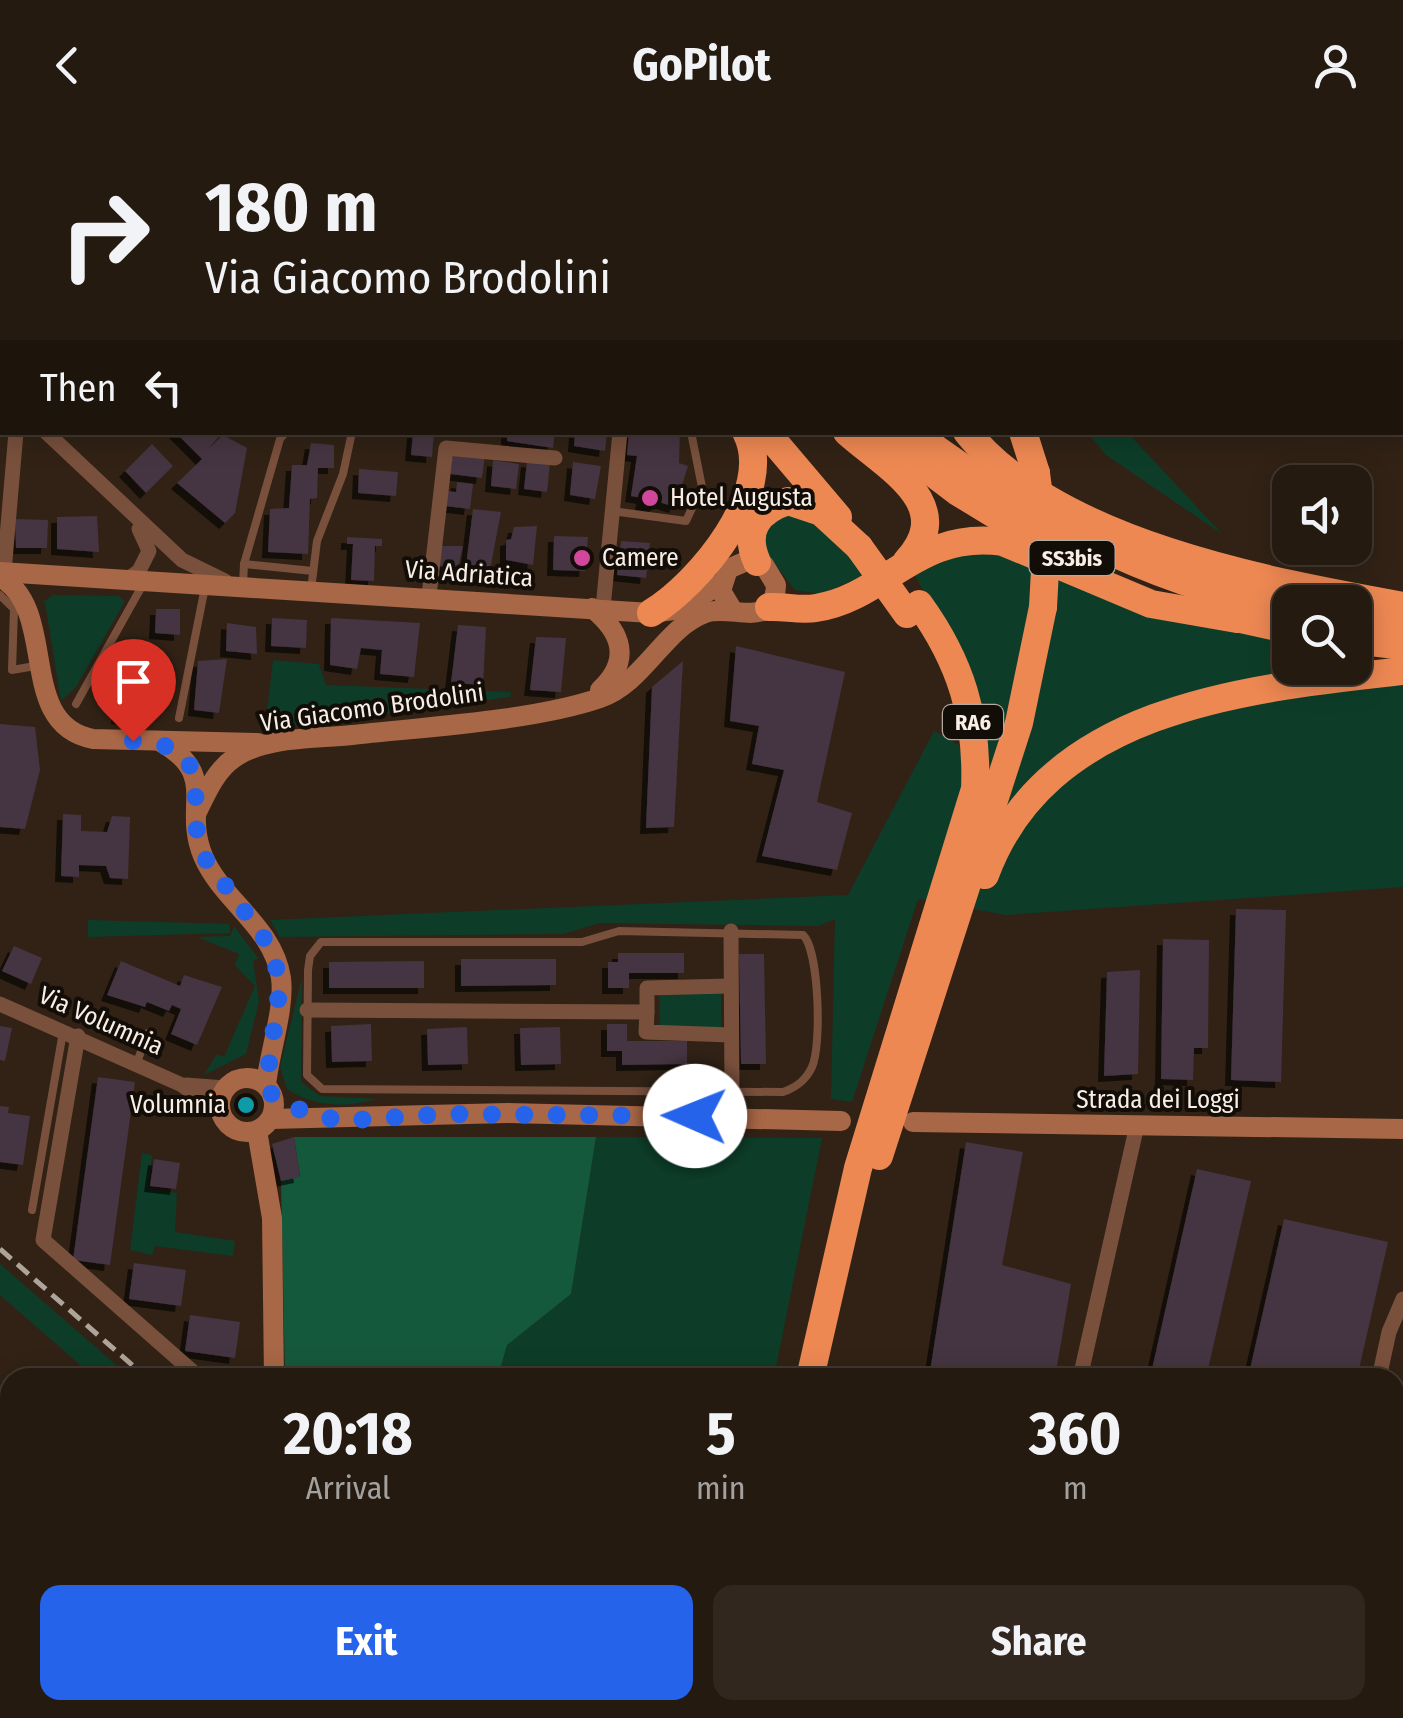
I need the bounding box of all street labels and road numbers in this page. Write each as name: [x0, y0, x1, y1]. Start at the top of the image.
road number: SS3bis: [1030, 541, 1114, 575]
street label: Via Adriatica: [404, 555, 534, 593]
street label: Via Giacomo Brodolini: [258, 677, 486, 739]
road number: RA6: [943, 705, 1003, 739]
street label: Via Volumnia: [34, 980, 168, 1062]
street label: Strada dei Loggi: [1076, 1085, 1240, 1115]

